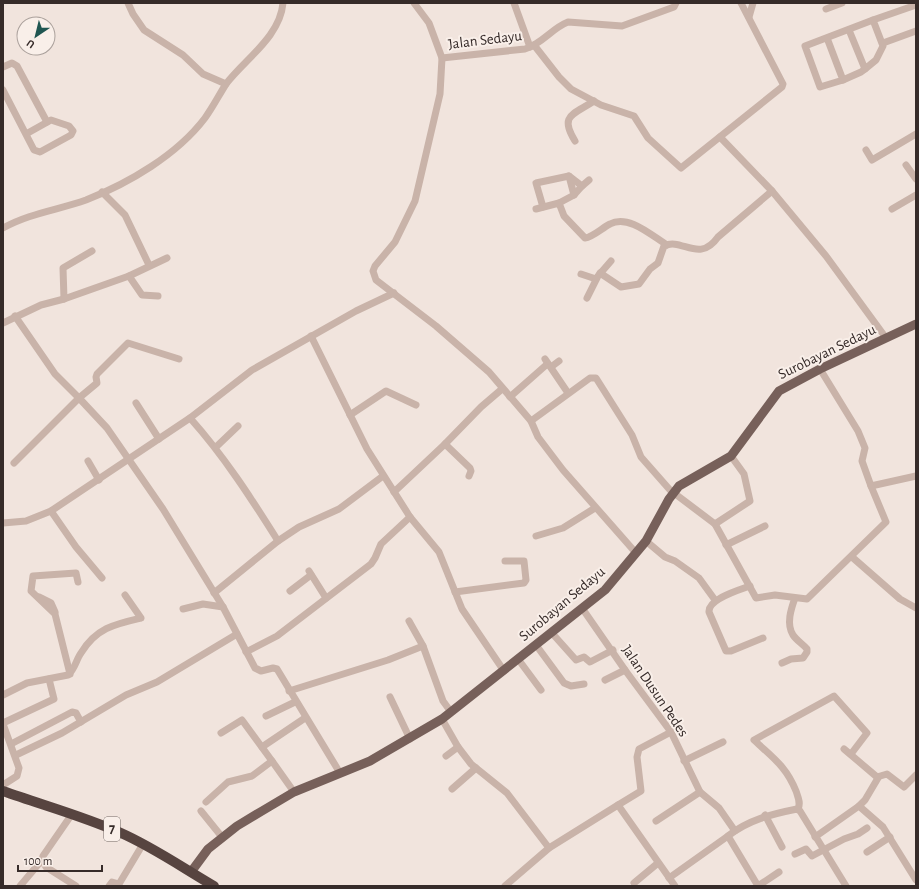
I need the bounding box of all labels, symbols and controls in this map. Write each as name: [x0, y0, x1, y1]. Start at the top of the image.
north arrow: [16, 16, 56, 56]
street label: Jalan Sedayu: [447, 28, 523, 52]
text: U: [25, 37, 37, 50]
street label: Surobayan Sedayu: [776, 322, 879, 382]
street label: Surobayan Sedayu: [516, 564, 608, 644]
street label: Jalan Dusun Pedes: [619, 642, 691, 740]
road number: 7: [104, 817, 120, 841]
scale bar: [18, 847, 102, 873]
text: 100 m: [24, 855, 52, 867]

